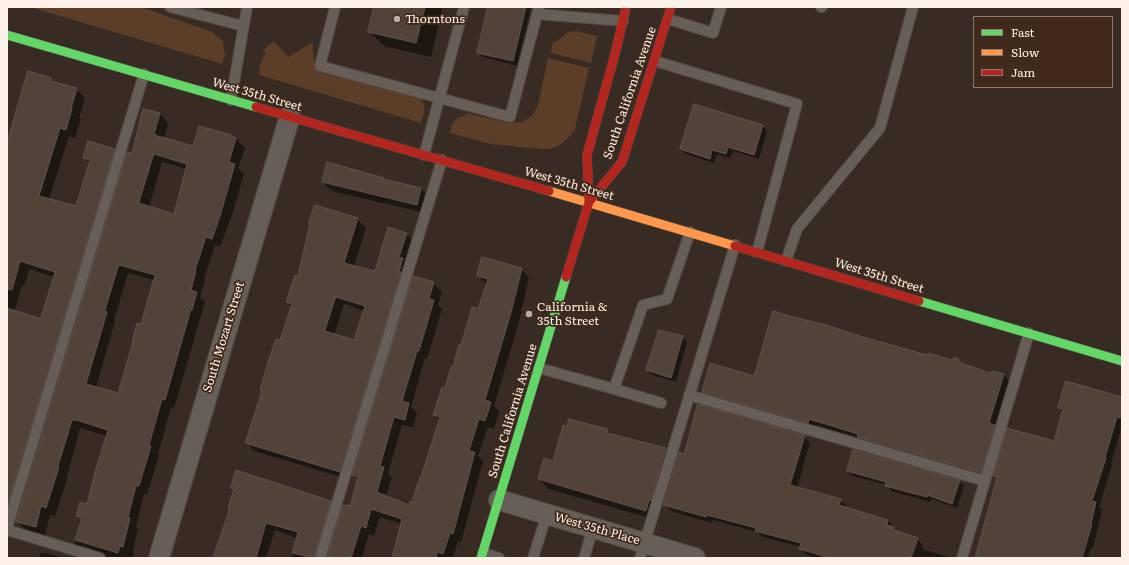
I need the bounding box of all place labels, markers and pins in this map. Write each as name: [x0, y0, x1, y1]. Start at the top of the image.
place label: Thorntons: [405, 12, 465, 26]
marker: Thorntons: [392, 14, 402, 24]
place label: California & 35th Street: [537, 300, 607, 328]
marker: California & 35th Street: [524, 309, 534, 319]

